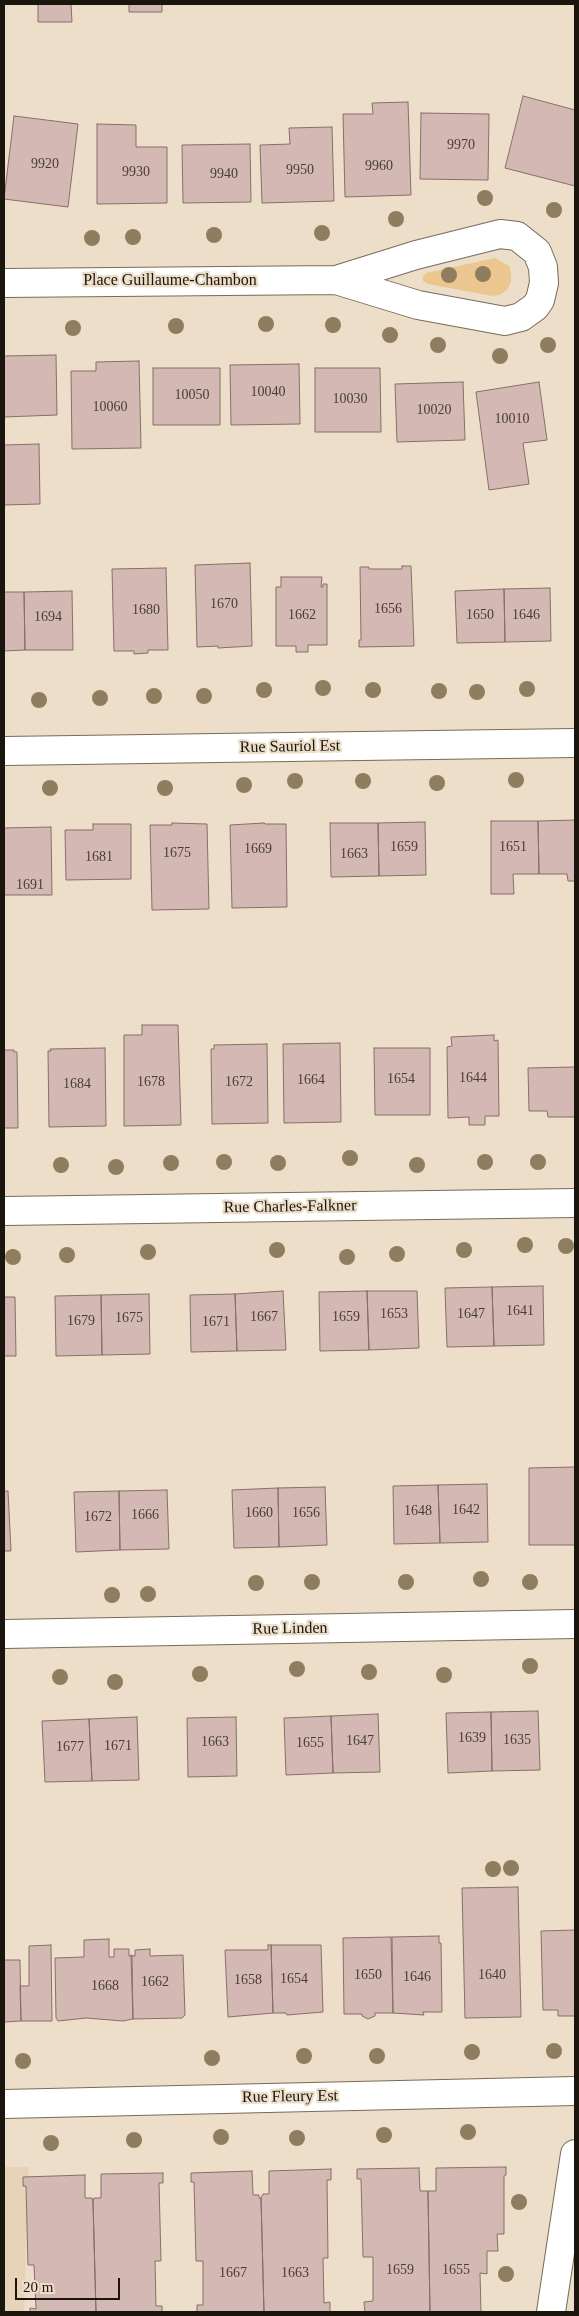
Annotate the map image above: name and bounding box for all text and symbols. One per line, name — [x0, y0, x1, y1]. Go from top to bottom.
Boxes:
house number: 9970 — [447, 137, 475, 153]
house number: 9920 — [31, 156, 59, 172]
house number: 9960 — [365, 158, 393, 174]
house number: 9950 — [286, 162, 314, 178]
house number: 9930 — [122, 164, 150, 180]
house number: 9940 — [210, 166, 238, 182]
street label: Place Guillaume-Chambon — [83, 271, 257, 291]
house number: 10040 — [250, 384, 286, 400]
house number: 10050 — [174, 387, 210, 403]
house number: 10030 — [332, 391, 368, 407]
house number: 10060 — [92, 399, 128, 415]
house number: 10020 — [416, 402, 452, 418]
house number: 10010 — [494, 411, 530, 427]
house number: 1670 — [210, 596, 238, 612]
house number: 1656 — [374, 601, 402, 617]
house number: 1680 — [132, 602, 160, 618]
house number: 1662 — [288, 607, 316, 623]
house number: 1650 — [466, 607, 494, 623]
house number: 1646 — [512, 607, 540, 623]
house number: 1694 — [34, 609, 62, 625]
street label: Rue Sauriol Est — [240, 737, 340, 757]
house number: 1659 — [390, 839, 418, 855]
house number: 1651 — [499, 839, 527, 855]
house number: 1669 — [244, 841, 272, 857]
house number: 1675 — [163, 845, 191, 861]
house number: 1663 — [340, 846, 368, 862]
house number: 1681 — [85, 849, 113, 865]
house number: 1691 — [16, 877, 44, 893]
house number: 1644 — [459, 1070, 487, 1086]
house number: 1654 — [387, 1071, 415, 1087]
house number: 1664 — [297, 1072, 325, 1088]
house number: 1678 — [137, 1074, 165, 1090]
house number: 1672 — [225, 1074, 253, 1090]
house number: 1684 — [63, 1076, 91, 1092]
street label: Rue Charles-Falkner — [223, 1196, 357, 1218]
house number: 1641 — [506, 1303, 534, 1319]
house number: 1653 — [380, 1306, 408, 1322]
house number: 1647 — [457, 1306, 485, 1322]
house number: 1667 — [250, 1309, 278, 1325]
house number: 1659 — [332, 1309, 360, 1325]
house number: 1675 — [115, 1310, 143, 1326]
house number: 1679 — [67, 1313, 95, 1329]
house number: 1671 — [202, 1314, 230, 1330]
house number: 1642 — [452, 1502, 480, 1518]
house number: 1648 — [404, 1503, 432, 1519]
house number: 1660 — [245, 1505, 273, 1521]
house number: 1656 — [292, 1505, 320, 1521]
house number: 1666 — [131, 1507, 159, 1523]
house number: 1672 — [84, 1509, 112, 1525]
street label: Rue Linden — [252, 1619, 328, 1639]
house number: 1639 — [458, 1730, 486, 1746]
house number: 1635 — [503, 1732, 531, 1748]
house number: 1647 — [346, 1733, 374, 1749]
house number: 1663 — [201, 1734, 229, 1750]
house number: 1655 — [296, 1735, 324, 1751]
house number: 1671 — [104, 1738, 132, 1754]
house number: 1677 — [56, 1739, 84, 1755]
house number: 1650 — [354, 1967, 382, 1983]
house number: 1640 — [478, 1967, 506, 1983]
house number: 1646 — [403, 1969, 431, 1985]
house number: 1654 — [280, 1971, 308, 1987]
house number: 1658 — [234, 1972, 262, 1988]
house number: 1662 — [141, 1974, 169, 1990]
house number: 1668 — [91, 1978, 119, 1994]
street label: Rue Fleury Est — [242, 2087, 338, 2107]
house number: 1659 — [386, 2262, 414, 2278]
house number: 1655 — [442, 2262, 470, 2278]
house number: 1667 — [219, 2265, 247, 2281]
house number: 1663 — [281, 2265, 309, 2281]
scale bar — [18, 2268, 122, 2300]
text: 20 m — [23, 2279, 53, 2295]

